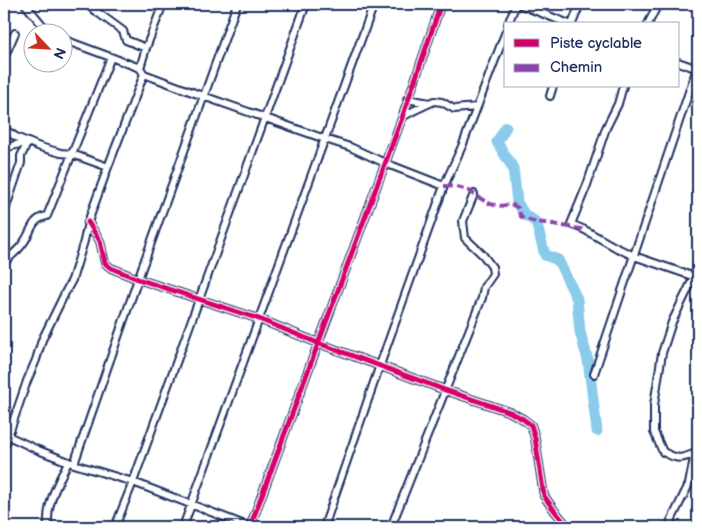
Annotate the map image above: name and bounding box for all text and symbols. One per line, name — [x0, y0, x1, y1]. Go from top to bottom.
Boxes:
north arrow — [22, 22, 72, 72]
legend — [504, 22, 680, 88]
text: Piste cyclable — [550, 34, 642, 53]
text: N — [49, 45, 69, 62]
text: Chemin — [550, 58, 602, 77]

